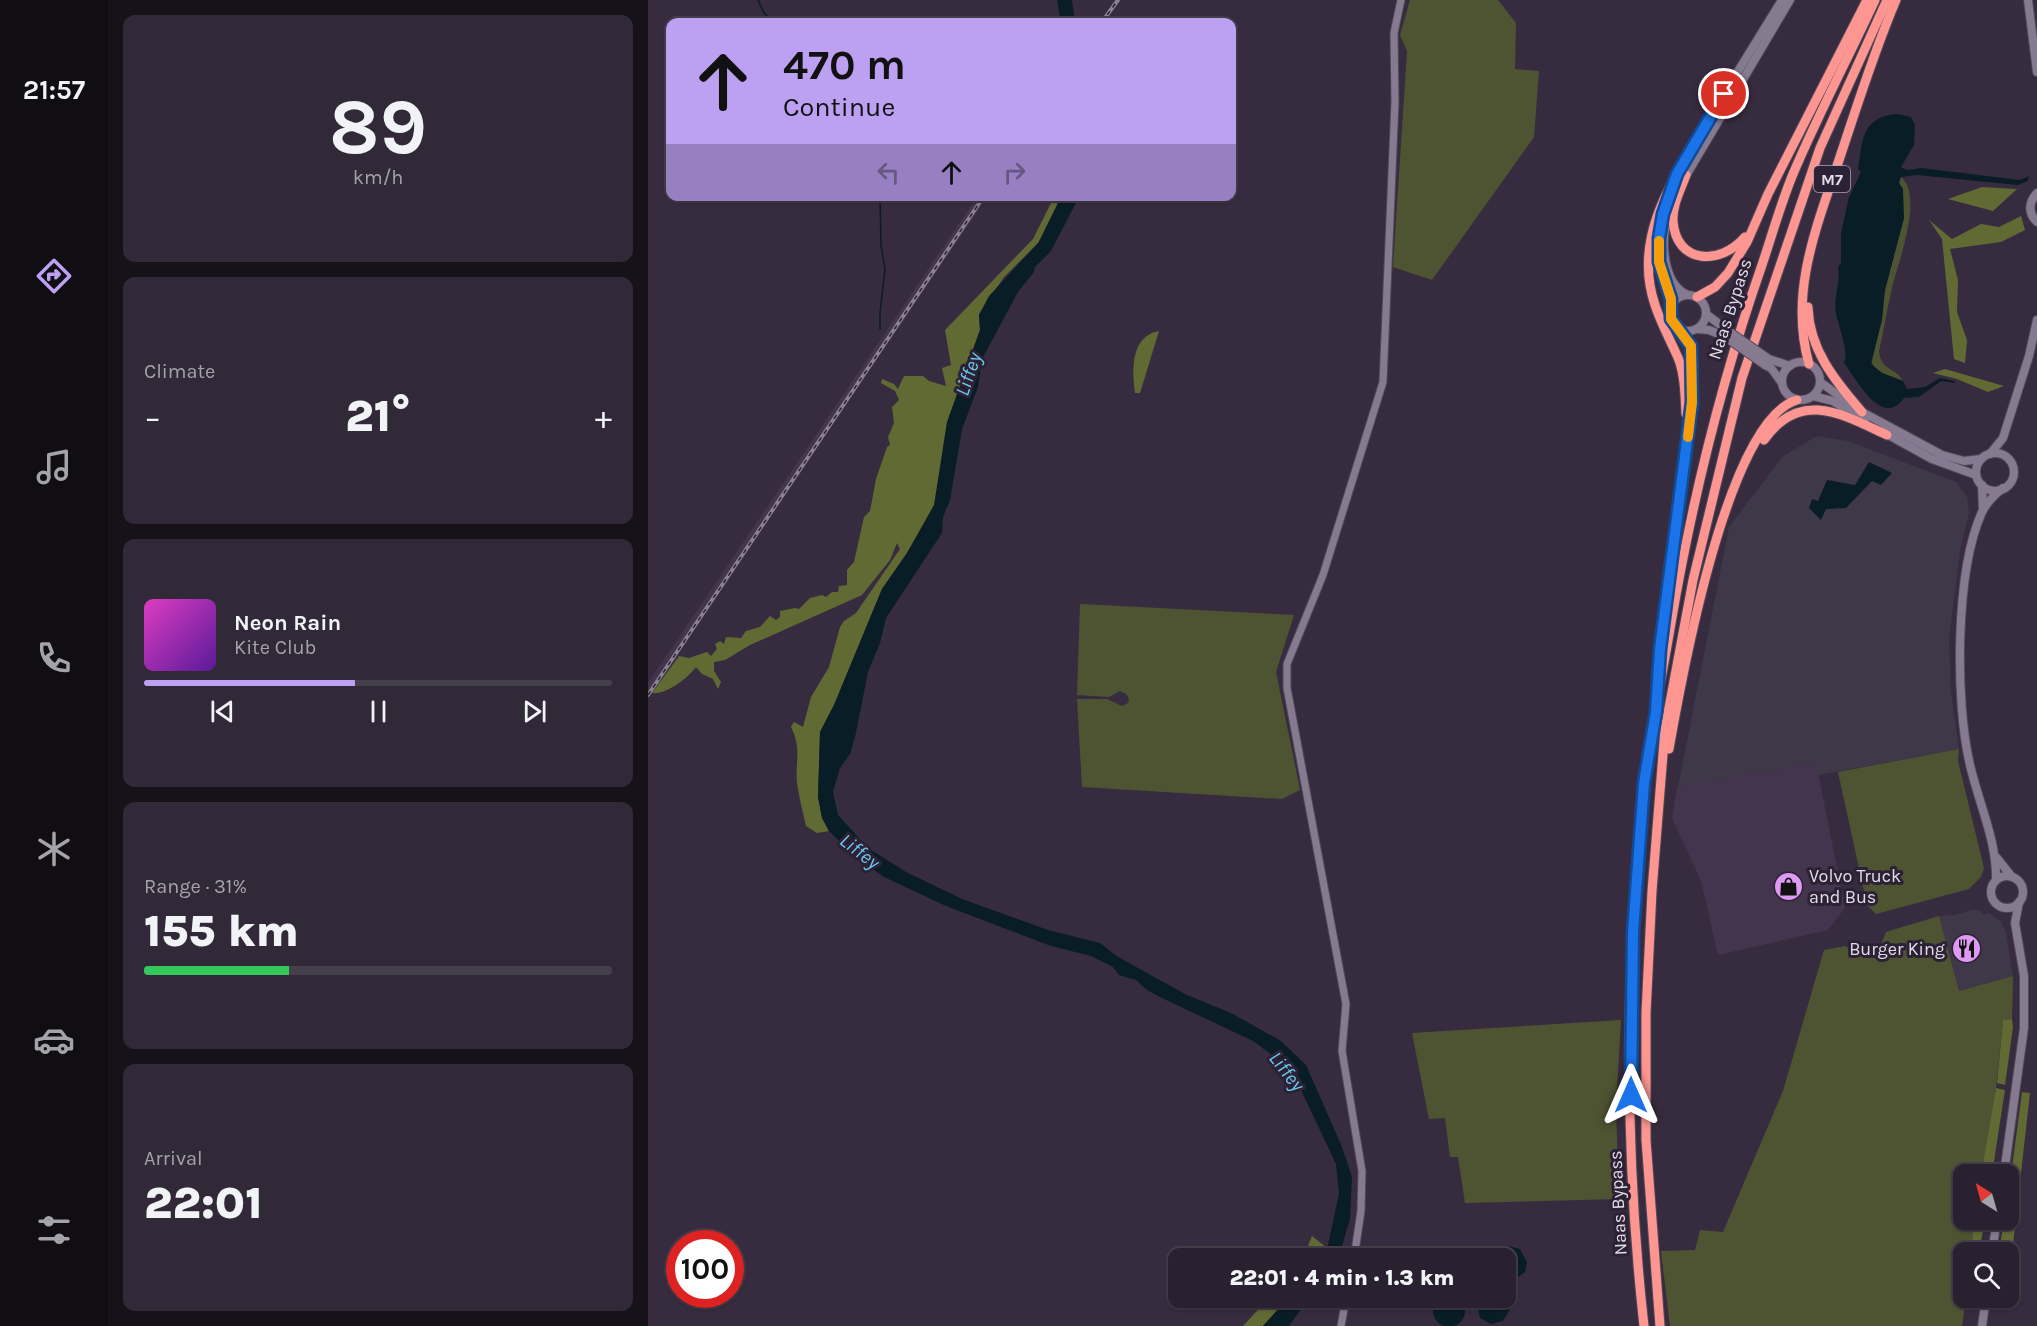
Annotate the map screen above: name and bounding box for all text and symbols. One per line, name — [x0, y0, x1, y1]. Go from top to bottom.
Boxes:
text: 470 m — [783, 40, 906, 90]
icon: ahead — [684, 42, 762, 120]
pin — [1698, 68, 1749, 119]
text: 21:57 — [23, 74, 85, 106]
icon: arrive — [1707, 77, 1740, 110]
text: 89 — [329, 81, 427, 173]
text: Continue — [783, 91, 895, 123]
icon: left — [872, 156, 905, 189]
icon: ahead — [935, 156, 968, 189]
icon: right — [998, 156, 1031, 189]
text: km/h — [353, 166, 403, 189]
road number: M7 — [1814, 166, 1850, 192]
icon: directions — [33, 255, 75, 297]
street label: Naas Bypass — [1703, 256, 1757, 362]
water label: Liffey — [950, 348, 987, 399]
text: Climate — [144, 360, 215, 383]
text: 21° — [345, 390, 411, 442]
text: − — [144, 398, 161, 436]
text: + — [595, 398, 612, 436]
icon: music — [33, 446, 75, 488]
text: Neon Rain — [234, 610, 341, 636]
text: Kite Club — [234, 636, 316, 659]
icon: phone — [33, 637, 75, 679]
icon: previous — [206, 695, 239, 728]
icon: pause — [362, 695, 395, 728]
icon: next — [518, 695, 551, 728]
icon: climate — [33, 828, 75, 870]
water label: Liffey — [835, 829, 885, 875]
place label: Volvo Truck and Bus — [1809, 865, 1901, 908]
shop icon: Volvo Truck and Bus — [1772, 870, 1804, 902]
text: Range · 31% — [144, 875, 247, 898]
text: 155 km — [144, 905, 299, 957]
restaurant icon: Burger King — [1950, 933, 1982, 965]
place label: Burger King — [1849, 938, 1945, 960]
icon: car — [33, 1019, 75, 1061]
water label: Liffey — [1264, 1047, 1310, 1097]
position arrow — [1599, 1063, 1663, 1127]
text: Arrival — [144, 1147, 203, 1170]
street label: Naas Bypass — [1604, 1150, 1632, 1256]
north arrow — [1953, 1164, 2019, 1230]
map controls — [1953, 1164, 2019, 1308]
text: 22:01 — [144, 1177, 262, 1229]
icon: filters — [33, 1209, 75, 1251]
speed limit sign: 100 — [666, 1230, 744, 1308]
button: search — [1953, 1242, 2019, 1308]
text: 22:01 · 4 min · 1.3 km — [1229, 1265, 1455, 1291]

